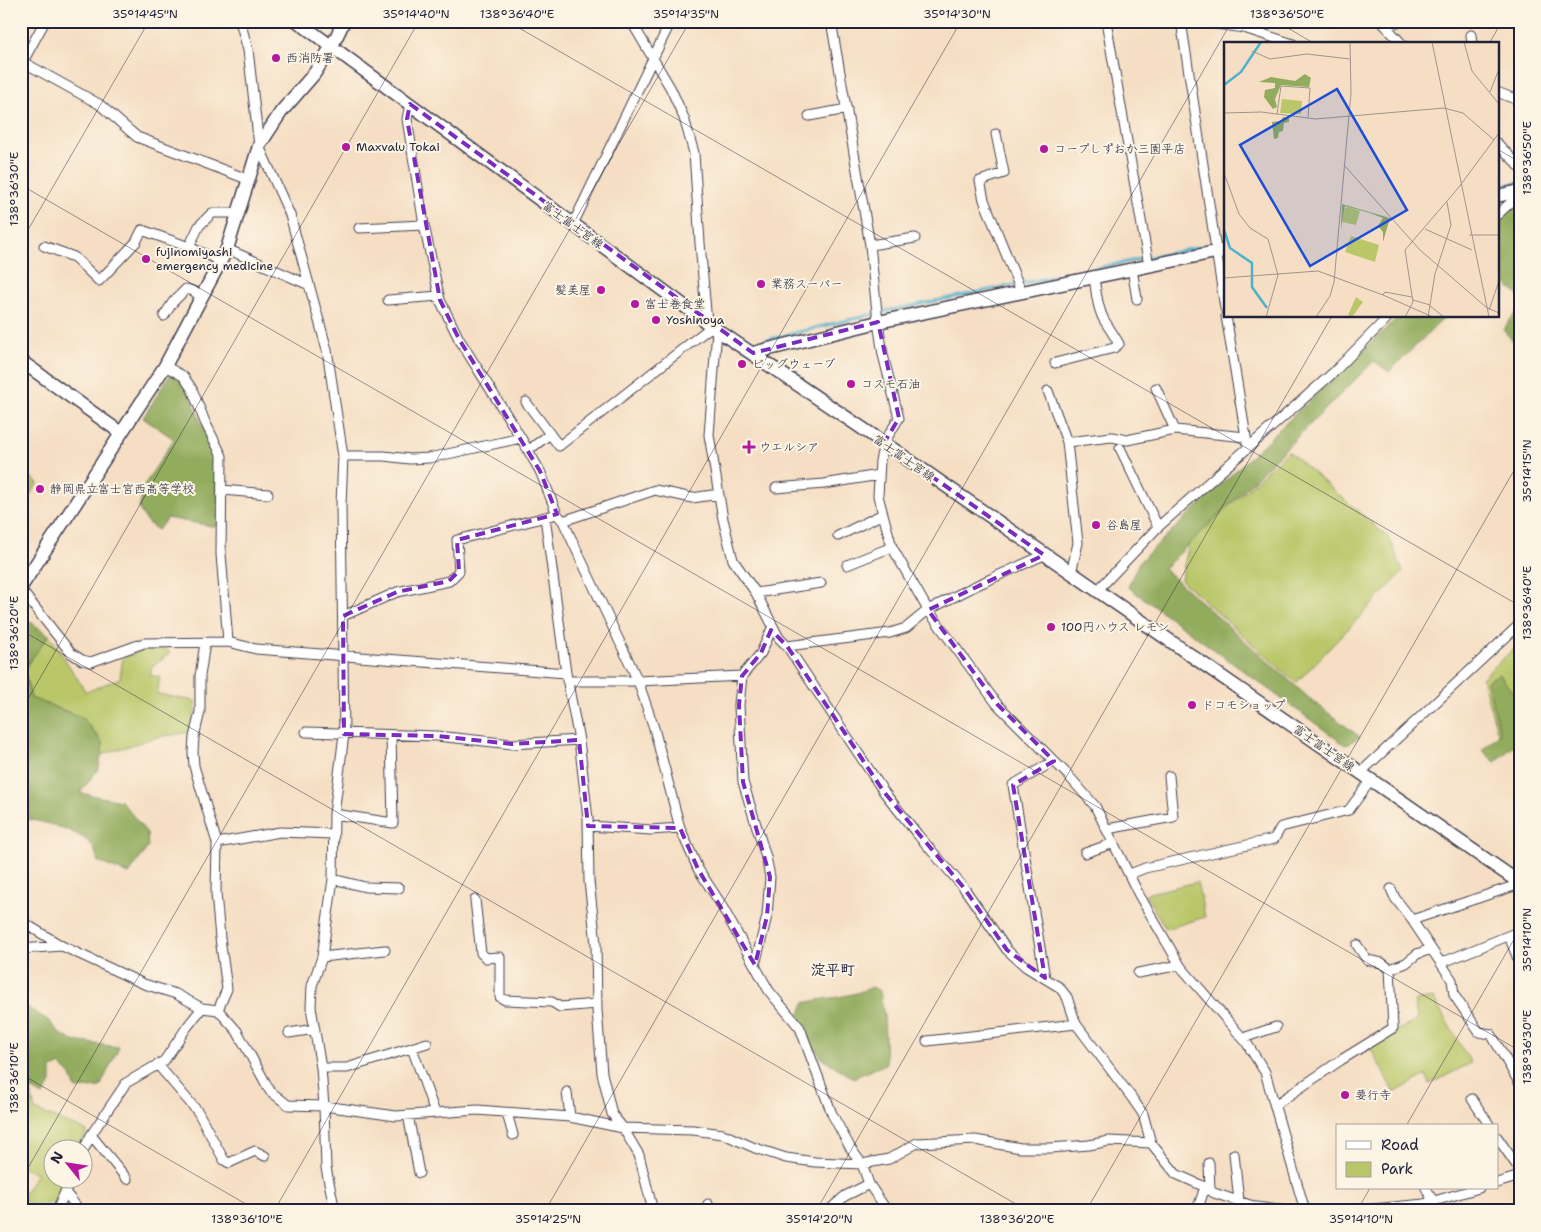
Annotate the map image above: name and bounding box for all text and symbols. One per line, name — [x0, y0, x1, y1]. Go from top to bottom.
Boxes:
text: 35°14'45"N — [112, 6, 178, 22]
text: 35°14'40"N — [382, 6, 450, 22]
text: 138°36'40"E — [480, 6, 554, 22]
text: 35°14'35"N — [653, 6, 719, 22]
text: 35°14'30"N — [923, 6, 991, 22]
text: 138°36'50"E — [1250, 6, 1324, 22]
inset map — [1224, 42, 1498, 318]
place label: 西消防署 — [286, 50, 334, 66]
marker: 西消防署 — [270, 52, 282, 64]
text: 138°36'50"E — [1519, 121, 1535, 195]
place label: Maxvalu Tokai — [356, 139, 440, 155]
marker: Maxvalu Tokai — [340, 141, 352, 153]
place label: コープしずおか三園平店 — [1054, 141, 1186, 157]
marker: コープしずおか三園平店 — [1038, 143, 1050, 155]
text: 138°36'30"E — [6, 152, 22, 226]
street label: 富士富士宮線 — [539, 197, 607, 253]
place label: fujinomiyashi emergency medicine — [156, 244, 274, 274]
marker: fujinomiyashi emergency medicine — [140, 253, 152, 265]
place label: 業務スーパー — [771, 276, 843, 292]
marker: 業務スーパー — [755, 278, 767, 290]
place label: 髪美屋 — [555, 282, 591, 298]
marker: 髪美屋 — [595, 284, 607, 296]
place label: 富士巻食堂 — [645, 296, 705, 312]
marker: 富士巻食堂 — [629, 298, 641, 310]
place label: Yoshinoya — [666, 312, 725, 328]
marker: Yoshinoya — [650, 314, 662, 326]
place label: ビッグウェーブ — [752, 356, 836, 372]
marker: ビッグウェーブ — [736, 358, 748, 370]
place label: コスモ石油 — [861, 376, 921, 392]
marker: コスモ石油 — [845, 378, 857, 390]
street label: 富士富士宮線 — [870, 431, 938, 485]
place label: ウエルシア — [759, 439, 819, 455]
text: 35°14'15"N — [1519, 439, 1535, 503]
marker: ウエルシア — [743, 441, 755, 453]
place label: 静岡県立富士宮西高等学校 — [50, 481, 194, 497]
marker: 静岡県立富士宮西高等学校 — [34, 483, 46, 495]
place label: 谷島屋 — [1106, 517, 1142, 533]
marker: 谷島屋 — [1090, 519, 1102, 531]
text: 138°36'40"E — [1519, 566, 1535, 640]
text: 138°36'20"E — [6, 596, 22, 670]
place label: 100円ハウス レモン — [1061, 619, 1170, 635]
marker: 100円ハウス レモン — [1045, 621, 1057, 633]
place label: ドコモショップ — [1202, 697, 1286, 713]
marker: ドコモショップ — [1186, 699, 1198, 711]
street label: 富士富士宮線 — [1290, 721, 1358, 775]
text: 35°14'10"N — [1519, 908, 1535, 972]
district label: 淀平町 — [810, 960, 856, 980]
text: 138°36'30"E — [1519, 1010, 1535, 1084]
text: 138°36'10"E — [6, 1042, 22, 1114]
place label: 要行寺 — [1355, 1087, 1391, 1103]
marker: 要行寺 — [1339, 1089, 1351, 1101]
legend — [1336, 1124, 1498, 1190]
text: Road — [1381, 1135, 1419, 1155]
north arrow — [42, 1140, 92, 1190]
text: N — [46, 1148, 67, 1167]
text: Park — [1381, 1159, 1413, 1179]
text: 138°36'10"E — [211, 1211, 283, 1227]
text: 35°14'25"N — [515, 1211, 581, 1227]
text: 35°14'20"N — [785, 1211, 853, 1227]
text: 138°36'20"E — [980, 1211, 1054, 1227]
text: 35°14'10"N — [1329, 1211, 1393, 1227]

